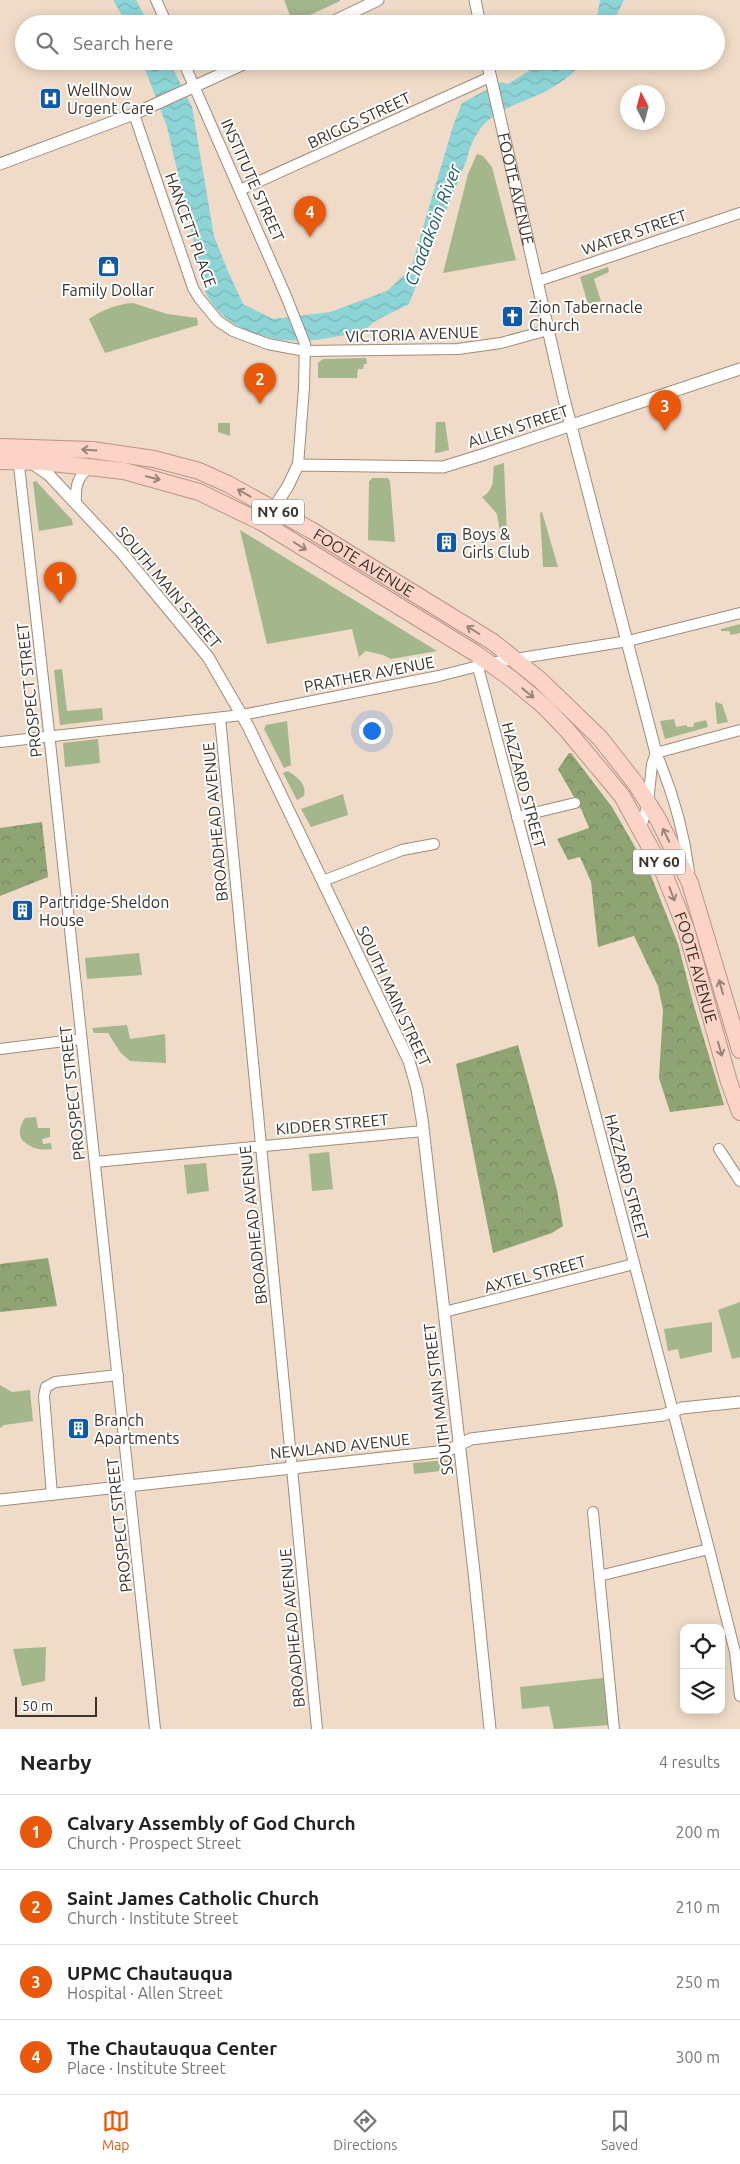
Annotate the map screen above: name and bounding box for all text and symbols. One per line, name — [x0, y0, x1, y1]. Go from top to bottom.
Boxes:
search box — [15, 15, 725, 70]
icon: search — [33, 29, 61, 57]
text: Search here — [73, 32, 173, 54]
place label: WellNow Urgent Care — [67, 81, 154, 117]
north arrow — [620, 85, 665, 130]
hospital icon: WellNow Urgent Care — [39, 87, 63, 111]
street label: BRIGGS STREET — [305, 88, 413, 152]
street label: INSTITUTE STREET — [218, 116, 288, 244]
street label: FOOTE AVENUE — [495, 131, 538, 247]
water label: Chadakoin River — [400, 160, 465, 288]
street label: HANCETT PLACE — [162, 170, 220, 290]
pin: 4 — [294, 196, 326, 237]
street label: WATER STREET — [579, 206, 689, 258]
shop icon: Family Dollar — [96, 254, 120, 278]
place label: Family Dollar — [62, 281, 154, 299]
place label: Zion Tabernacle Church — [529, 298, 643, 334]
church icon: Zion Tabernacle Church — [501, 304, 525, 328]
street label: VICTORIA AVENUE — [345, 323, 479, 345]
pin: 2 — [244, 363, 276, 404]
pin: 3 — [649, 390, 681, 431]
street label: ALLEN STREET — [465, 401, 571, 451]
one-way arrow — [81, 445, 97, 455]
one-way arrow — [144, 474, 160, 484]
one-way arrow — [237, 487, 252, 497]
road number: NY 60 — [252, 500, 304, 524]
street label: SOUTH MAIN STREET — [113, 523, 225, 651]
street label: FOOTE AVENUE — [310, 525, 417, 600]
place label: Boys & Girls Club — [462, 525, 530, 561]
building icon: Boys & Girls Club — [434, 531, 458, 555]
one-way arrow — [292, 541, 306, 551]
pin: 1 — [44, 562, 76, 603]
street label: PROSPECT STREET — [13, 622, 45, 758]
one-way arrow — [467, 625, 481, 635]
street label: PRATHER AVENUE — [302, 653, 436, 695]
one-way arrow — [522, 687, 535, 699]
your location — [359, 718, 385, 744]
street label: HAZZARD STREET — [499, 720, 549, 850]
street label: BROADHEAD AVENUE — [199, 742, 231, 902]
one-way arrow — [661, 827, 671, 842]
road number: NY 60 — [633, 850, 685, 874]
one-way arrow — [668, 886, 678, 901]
place label: Partridge-Sheldon House — [39, 893, 169, 929]
building icon: Partridge-Sheldon House — [11, 899, 35, 923]
street label: FOOTE AVENUE — [671, 909, 721, 1025]
street label: SOUTH MAIN STREET — [354, 923, 435, 1069]
one-way arrow — [716, 979, 726, 995]
street label: PROSPECT STREET — [56, 1025, 88, 1161]
one-way arrow — [716, 1041, 725, 1057]
street label: KIDDER STREET — [275, 1110, 389, 1138]
street label: HAZZARD STREET — [602, 1112, 652, 1242]
street label: BROADHEAD AVENUE — [236, 1145, 270, 1305]
street label: AXTEL STREET — [482, 1252, 588, 1296]
street label: SOUTH MAIN STREET — [420, 1322, 456, 1476]
place label: Branch Apartments — [94, 1411, 179, 1447]
building icon: Branch Apartments — [66, 1417, 90, 1441]
street label: NEWLAND AVENUE — [269, 1430, 411, 1462]
street label: PROSPECT STREET — [103, 1457, 135, 1593]
street label: BROADHEAD AVENUE — [276, 1548, 308, 1708]
map controls — [680, 1624, 725, 1714]
button: locate — [680, 1624, 725, 1669]
button: layers — [680, 1669, 725, 1714]
scale bar — [15, 1694, 98, 1717]
text: 50 m — [22, 1698, 53, 1714]
text: Nearby — [20, 1750, 91, 1774]
text: 4 results — [659, 1753, 720, 1771]
text: Calvary Assembly of God Church — [67, 1812, 356, 1834]
text: 1 — [31, 1823, 41, 1841]
text: 200 m — [675, 1823, 720, 1841]
text: Church · Prospect Street — [67, 1834, 241, 1852]
text: Saint James Catholic Church — [67, 1887, 319, 1909]
text: 2 — [31, 1898, 41, 1916]
text: 210 m — [675, 1898, 720, 1916]
text: Church · Institute Street — [67, 1909, 238, 1927]
text: UPMC Chautauqua — [67, 1962, 233, 1984]
text: 3 — [31, 1973, 41, 1991]
text: 250 m — [675, 1973, 720, 1991]
text: Hospital · Allen Street — [67, 1984, 223, 2002]
text: The Chautauqua Center — [67, 2037, 277, 2059]
text: 4 — [31, 2048, 41, 2066]
text: 300 m — [675, 2048, 720, 2066]
text: Place · Institute Street — [67, 2059, 226, 2077]
tab: Map — [102, 2107, 130, 2153]
tab: Directions — [333, 2107, 397, 2153]
tab: Saved — [601, 2107, 638, 2153]

